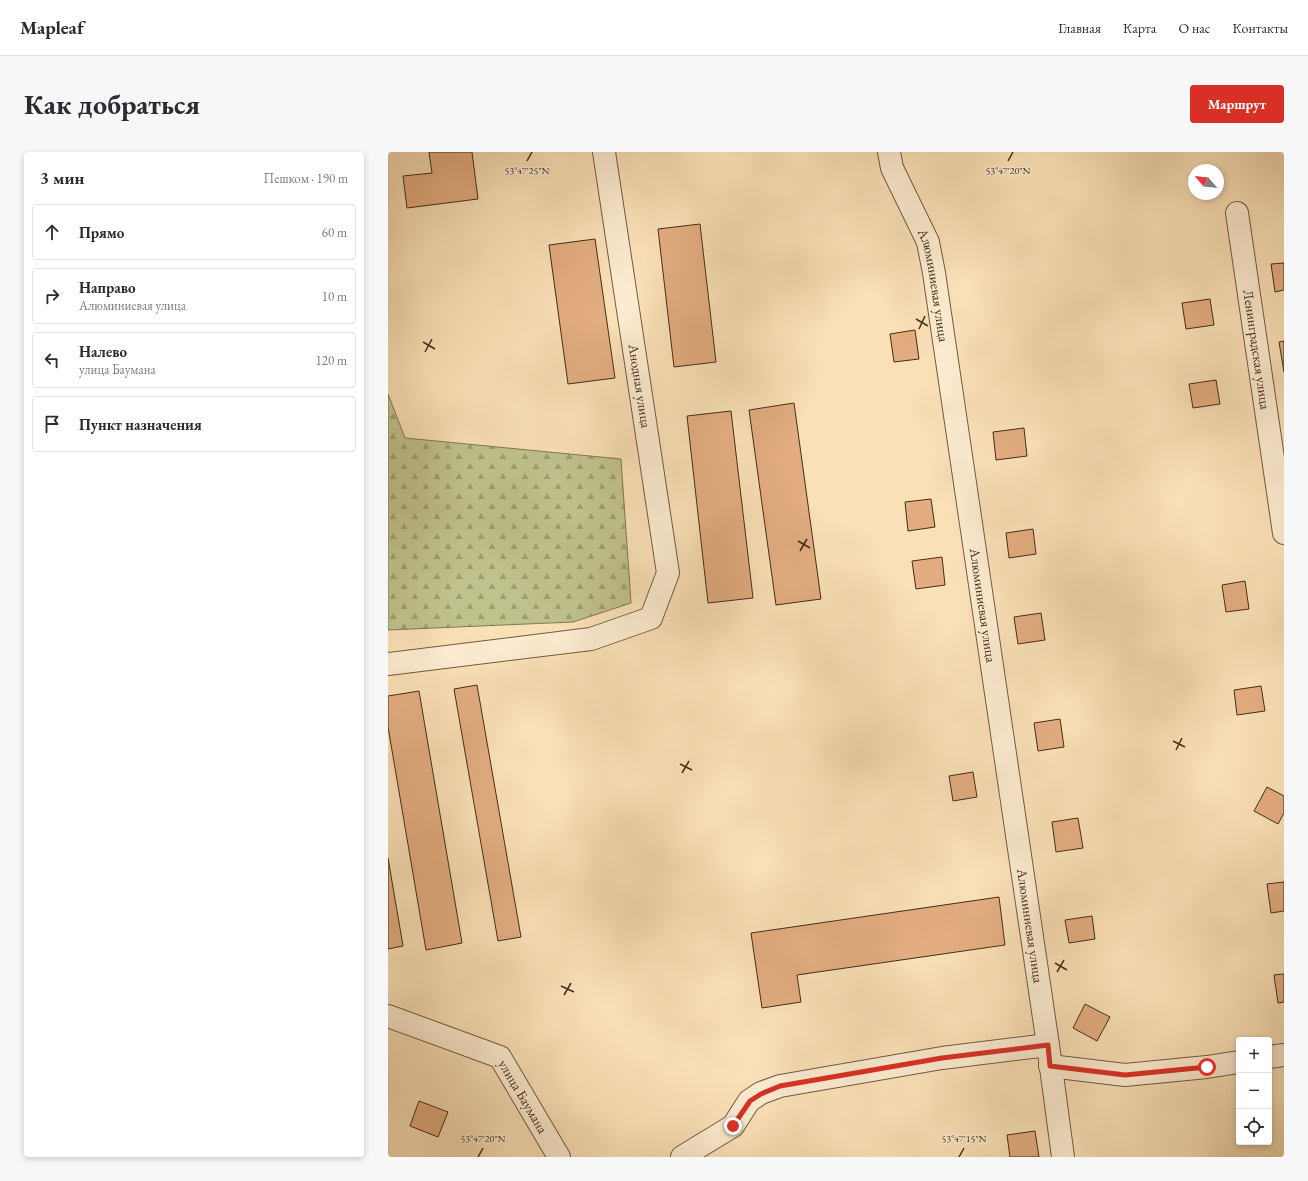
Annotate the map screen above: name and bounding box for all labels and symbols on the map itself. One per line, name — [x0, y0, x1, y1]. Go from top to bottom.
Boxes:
text: 53°47'25"N — [505, 164, 550, 177]
text: 53°47'20"N — [986, 164, 1031, 177]
north arrow — [1188, 164, 1224, 200]
street label: Алюминиевая улица — [913, 224, 953, 343]
street label: Ленинградская улица — [1239, 288, 1275, 411]
street label: Анодная улица — [624, 342, 656, 430]
street label: Алюминиевая улица — [966, 546, 1000, 664]
street label: Алюминиевая улица — [1013, 866, 1048, 984]
street label: улица Баумана — [495, 1056, 552, 1137]
route start — [1198, 1058, 1216, 1076]
route end — [724, 1117, 742, 1135]
text: 53°47'20"N — [461, 1132, 506, 1145]
text: 53°47'15"N — [942, 1132, 987, 1145]

